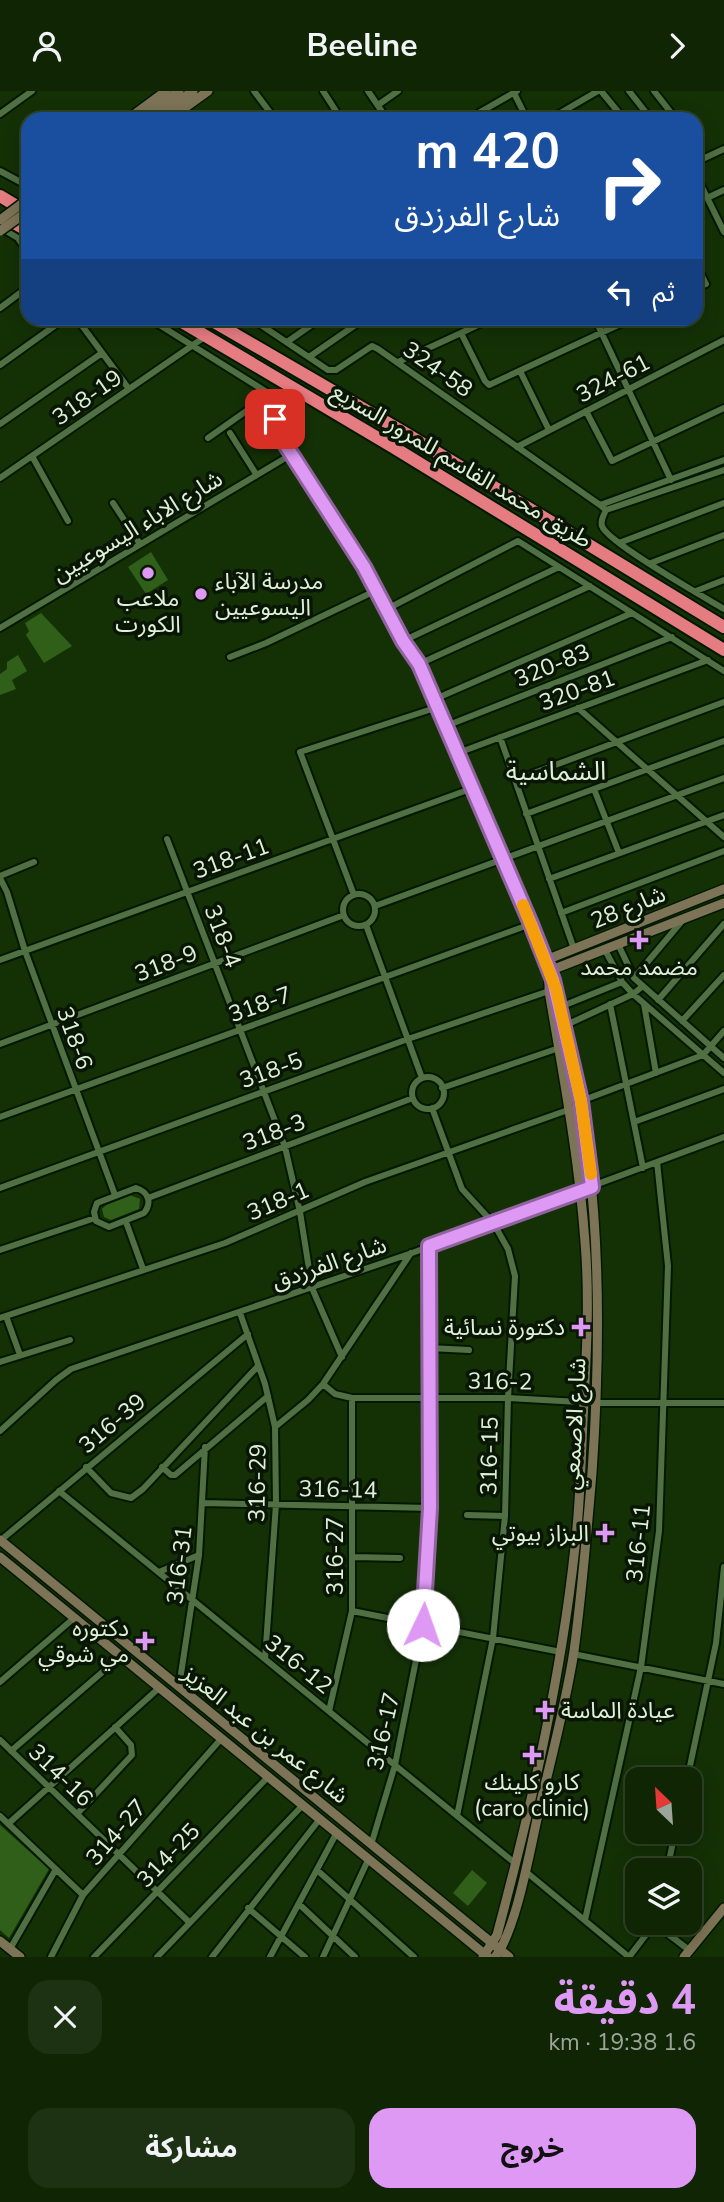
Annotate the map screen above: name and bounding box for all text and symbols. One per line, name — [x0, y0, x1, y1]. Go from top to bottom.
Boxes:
text: Beeline — [306, 24, 418, 67]
icon: person — [28, 27, 66, 65]
icon: forward — [658, 27, 696, 65]
text: 420 m — [416, 118, 560, 185]
icon: right — [584, 140, 675, 231]
text: شارع الفرزدق — [394, 194, 560, 237]
icon: left — [601, 273, 639, 311]
text: ثم — [653, 275, 675, 310]
street label: 324-58 — [397, 334, 479, 405]
street label: 324-61 — [571, 347, 655, 410]
street label: 318-19 — [46, 362, 128, 433]
street label: طريق محمد القاسم للمرور السريع — [325, 375, 598, 556]
pin — [245, 389, 305, 449]
icon: arrive — [256, 400, 294, 438]
street label: شارع الاباء اليسوعيين — [46, 463, 229, 590]
marker: ملاعب الكورت — [140, 565, 156, 581]
place label: مدرسة الآباء اليسوعيين — [215, 566, 323, 623]
place label: ملاعب الكورت — [115, 583, 181, 640]
marker: مدرسة الآباء اليسوعيين — [193, 586, 209, 602]
street label: 320-83 — [510, 636, 595, 695]
street label: 320-81 — [535, 662, 619, 719]
district label: الشماسية — [506, 754, 606, 789]
street label: 318-11 — [189, 830, 273, 887]
street label: شارع 28 — [586, 878, 671, 937]
street label: 318-4 — [196, 900, 249, 972]
marker: مضمد محمد — [629, 930, 649, 950]
street label: 318-9 — [130, 937, 202, 990]
place label: مضمد محمد — [580, 952, 698, 983]
street label: 318-7 — [224, 979, 296, 1030]
street label: 318-6 — [49, 1002, 100, 1074]
street label: 318-5 — [235, 1045, 307, 1096]
street label: 318-3 — [238, 1106, 310, 1159]
street label: 318-1 — [242, 1175, 314, 1228]
street label: شارع الفرزدق — [268, 1229, 391, 1298]
place label: دكتورة نسائية — [444, 1312, 565, 1343]
marker: دكتورة نسائية — [571, 1317, 591, 1337]
street label: شارع الاصمعي — [556, 1357, 595, 1491]
street label: 316-2 — [467, 1365, 533, 1398]
street label: 316-39 — [72, 1386, 152, 1461]
street label: 316-15 — [473, 1416, 506, 1496]
street label: 316-29 — [241, 1443, 274, 1523]
street label: 316-14 — [298, 1473, 378, 1506]
street label: 316-11 — [619, 1502, 658, 1584]
street label: 316-27 — [320, 1517, 351, 1595]
place label: البزاز بيوتي — [492, 1518, 589, 1550]
marker: البزاز بيوتي — [595, 1523, 615, 1543]
street label: 316-31 — [159, 1524, 200, 1606]
position arrow — [386, 1588, 460, 1662]
place label: دكتوره مي شوقي — [38, 1613, 129, 1671]
street label: 316-12 — [258, 1628, 339, 1701]
marker: دكتوره مي شوقي — [135, 1631, 155, 1651]
street label: شارع عمر بن عبد العزيز — [175, 1657, 355, 1812]
street label: 316-17 — [360, 1689, 407, 1773]
place label: عيادة الماسة — [561, 1695, 675, 1726]
marker: عيادة الماسة — [535, 1700, 555, 1720]
street label: 314-16 — [22, 1737, 100, 1814]
marker: كارو كلينك (caro clinic) — [522, 1745, 542, 1765]
place label: كارو كلينك (caro clinic) — [474, 1767, 590, 1824]
north arrow — [625, 1767, 702, 1845]
map controls — [625, 1767, 702, 1935]
street label: 314-27 — [79, 1792, 154, 1872]
street label: 314-25 — [130, 1816, 207, 1894]
button: layers — [625, 1858, 702, 1935]
text: 4 دقيقة — [554, 1972, 696, 2029]
button: close — [28, 1980, 102, 2054]
text: 1.6 km · 19:38 — [549, 2027, 696, 2058]
button: مشاركة — [28, 2108, 355, 2188]
button: خروج — [369, 2108, 696, 2188]

